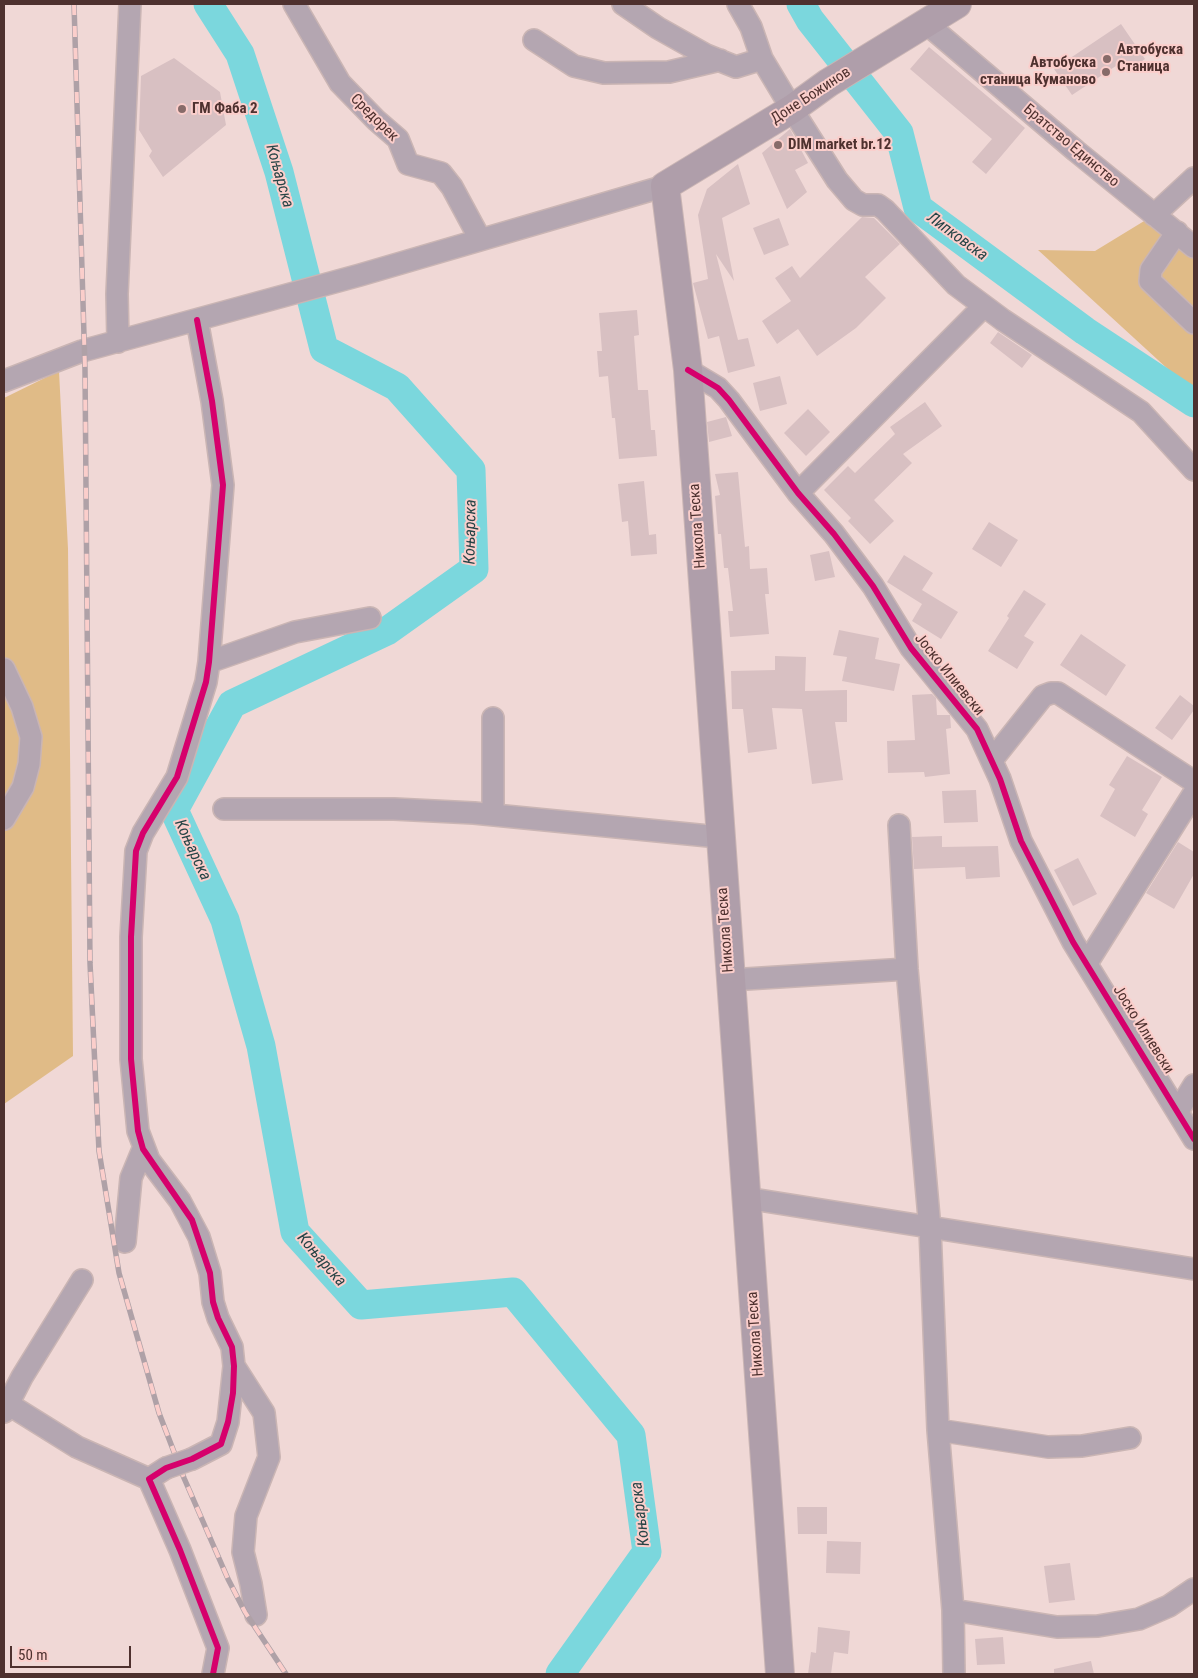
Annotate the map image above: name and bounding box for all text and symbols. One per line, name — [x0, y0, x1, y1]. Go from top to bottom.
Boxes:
place label: Автобуска Станица — [1117, 41, 1183, 76]
marker: Автобуска Станица — [1101, 53, 1113, 65]
place label: Автобуска станица Куманово — [980, 54, 1096, 89]
street label: Доне Божинов — [768, 64, 854, 128]
marker: Автобуска станица Куманово — [1100, 66, 1112, 78]
street label: Средорек — [346, 90, 402, 146]
place label: ГМ Фаба 2 — [192, 100, 258, 118]
street label: Братство Единство — [1019, 101, 1123, 191]
marker: ГМ Фаба 2 — [176, 103, 188, 115]
place label: DIM market br.12 — [788, 136, 891, 154]
marker: DIM market br.12 — [772, 139, 784, 151]
water label: Коњарска — [261, 142, 297, 210]
water label: Липковска — [923, 209, 991, 265]
street label: Никола Теска — [686, 483, 710, 569]
water label: Коњарска — [461, 499, 481, 565]
street label: Јоско Илиевски — [910, 630, 988, 720]
water label: Коњарска — [170, 817, 214, 883]
street label: Никола Теска — [714, 887, 738, 973]
street label: Јоско Илиевски — [1109, 982, 1177, 1078]
water label: Коњарска — [292, 1229, 350, 1291]
street label: Никола Теска — [744, 1291, 768, 1377]
water label: Коњарска — [628, 1481, 654, 1547]
scale bar — [12, 1636, 134, 1668]
text: 50 m — [18, 1646, 48, 1664]

